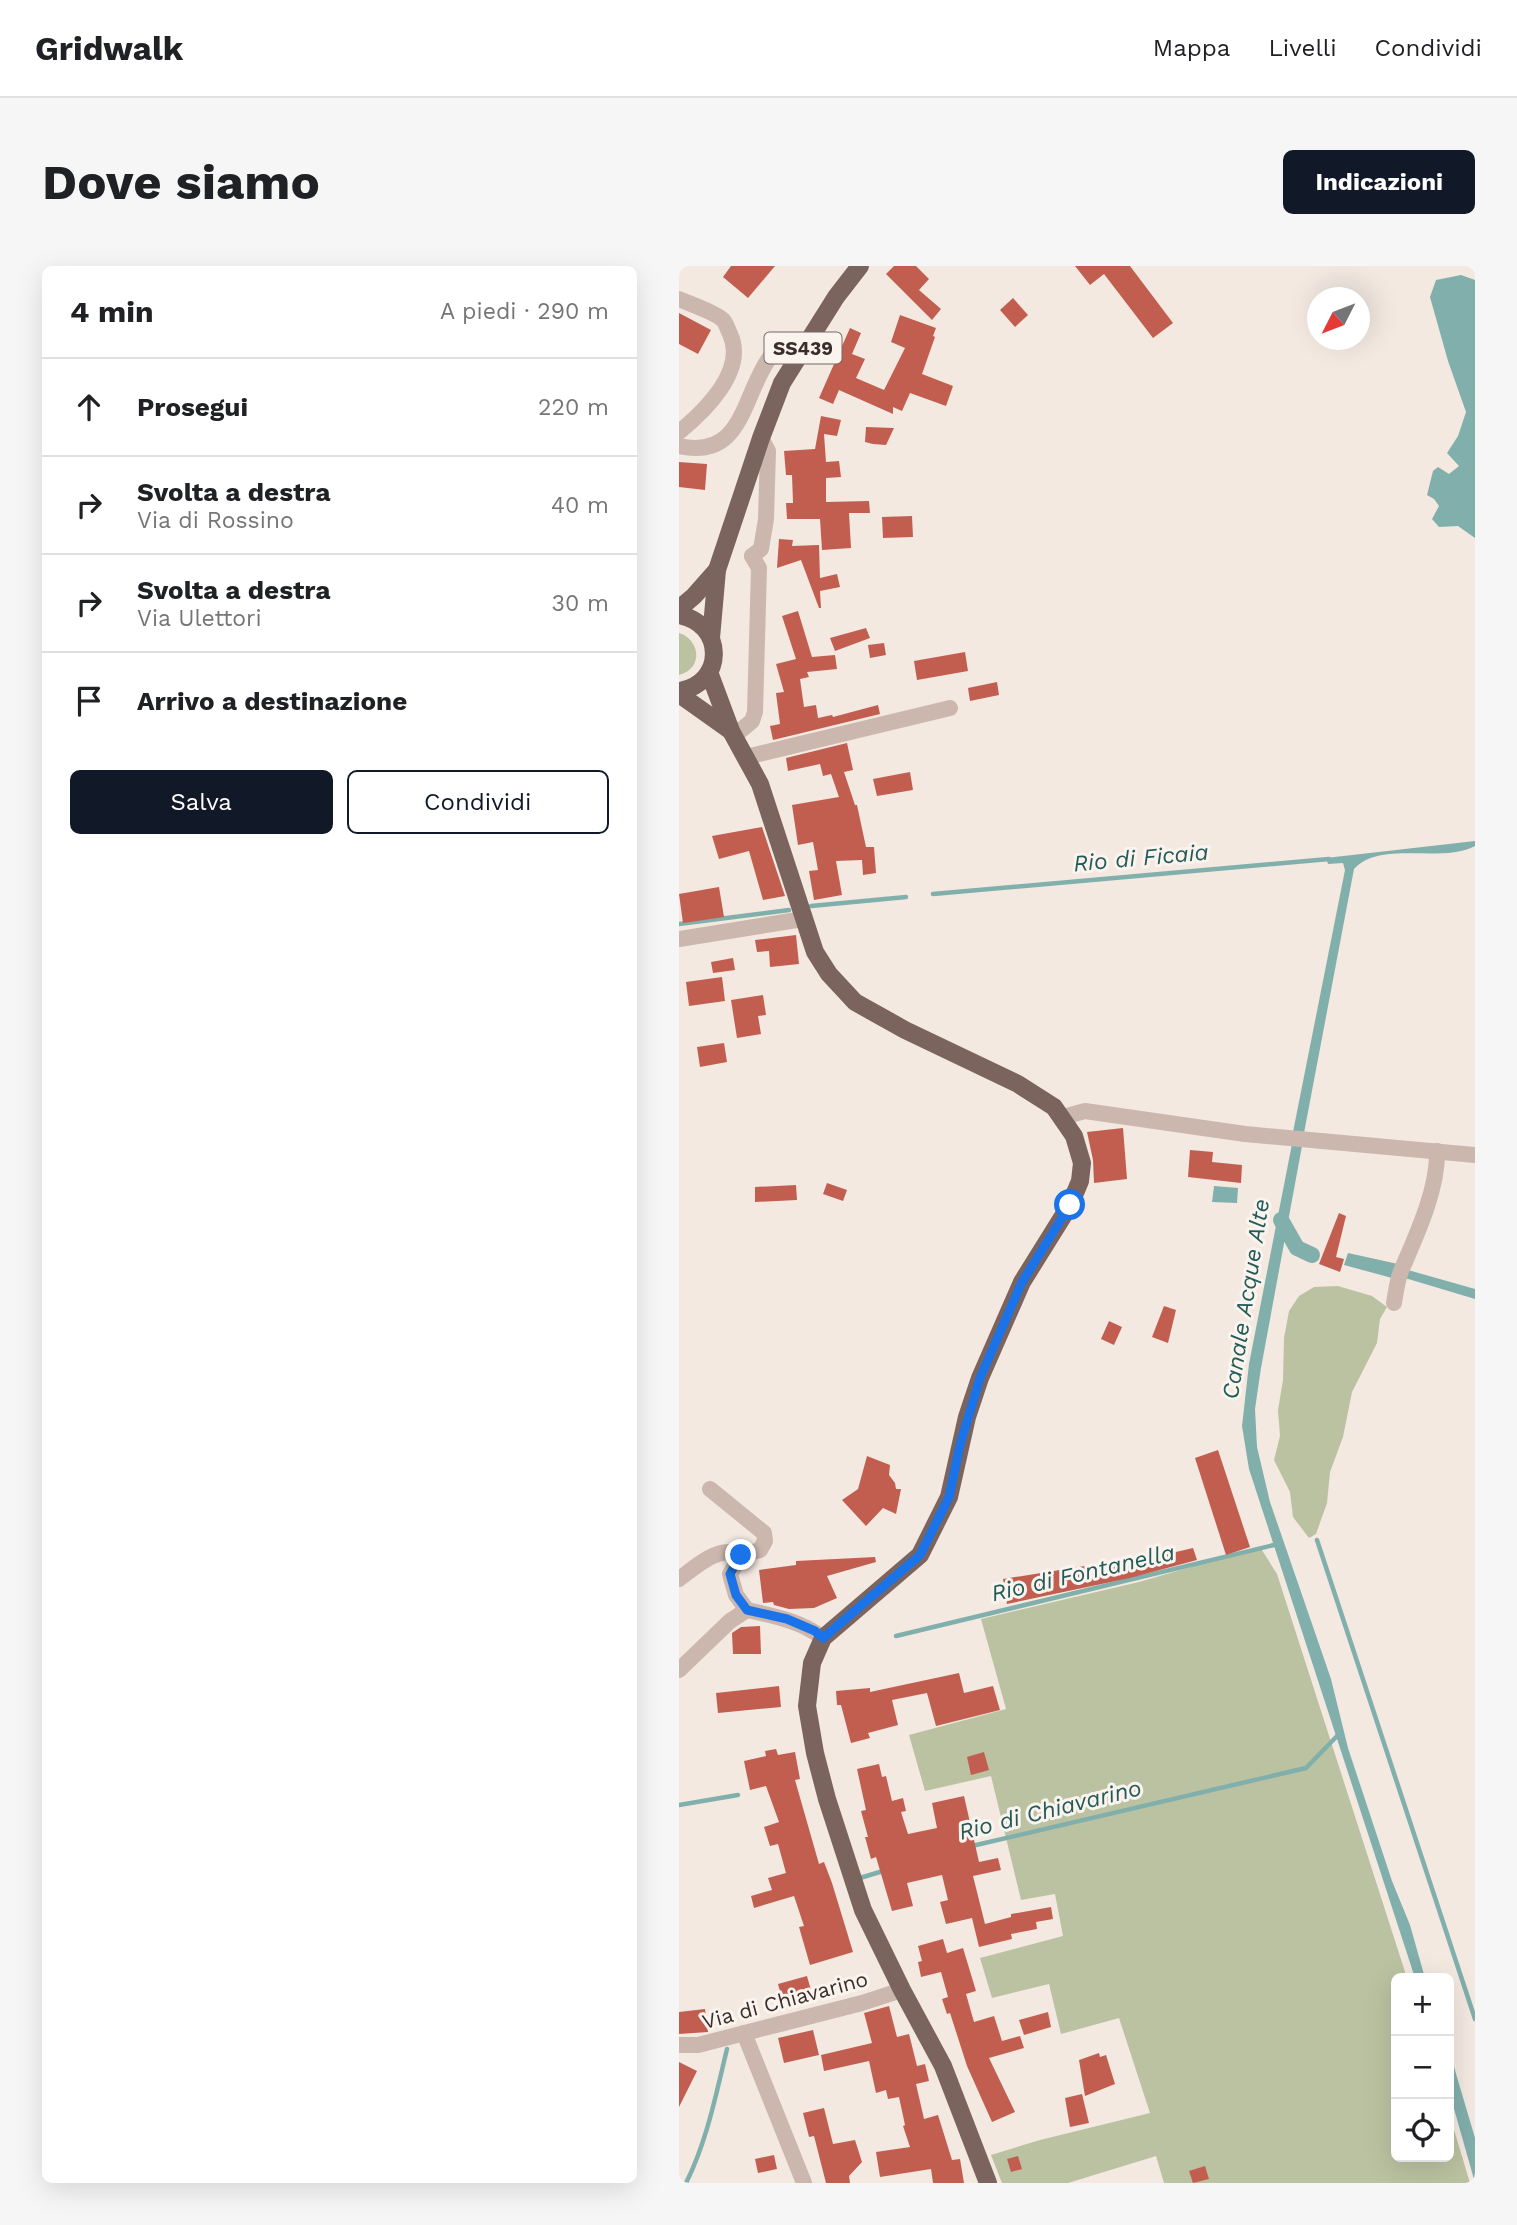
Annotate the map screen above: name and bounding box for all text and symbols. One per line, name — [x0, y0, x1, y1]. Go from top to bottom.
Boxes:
text: Gridwalk — [35, 29, 183, 68]
text: Mappa — [1153, 34, 1230, 62]
text: Livelli — [1268, 34, 1337, 62]
text: Condividi — [1375, 34, 1482, 62]
button: Indicazioni — [1283, 150, 1475, 214]
text: Dove siamo — [42, 153, 320, 211]
north arrow — [1307, 287, 1370, 350]
text: 4 min — [70, 294, 154, 329]
text: A piedi · 290 m — [440, 298, 609, 325]
road number: SS439 — [765, 332, 841, 363]
icon: ahead — [70, 388, 108, 426]
text: Prosegui — [137, 392, 248, 422]
text: 220 m — [538, 394, 609, 421]
text: Svolta a destra — [137, 477, 330, 507]
icon: right — [70, 486, 108, 524]
text: 40 m — [551, 492, 609, 519]
text: Via di Rossino — [137, 507, 294, 534]
text: Svolta a destra — [137, 575, 330, 605]
icon: right — [70, 584, 108, 622]
text: 30 m — [552, 590, 609, 617]
text: Via Ulettori — [137, 605, 262, 632]
icon: arrive — [70, 682, 108, 720]
text: Arrivo a destinazione — [137, 686, 407, 716]
button: Salva — [70, 770, 333, 834]
button: Condividi — [347, 770, 609, 834]
water label: Rio di Ficaia — [1072, 839, 1210, 877]
route start — [1054, 1189, 1085, 1220]
water label: Canale Acque Alte — [1217, 1197, 1275, 1401]
route end — [725, 1539, 756, 1570]
water label: Rio di Fontanella — [989, 1539, 1177, 1607]
water label: Rio di Chiavarino — [956, 1774, 1144, 1846]
street label: Via di Chiavarino — [699, 1966, 871, 2034]
map controls — [1391, 1973, 1454, 2162]
button: + — [1391, 1973, 1454, 2036]
button: − — [1391, 2036, 1454, 2099]
button: locate — [1391, 2099, 1454, 2162]

